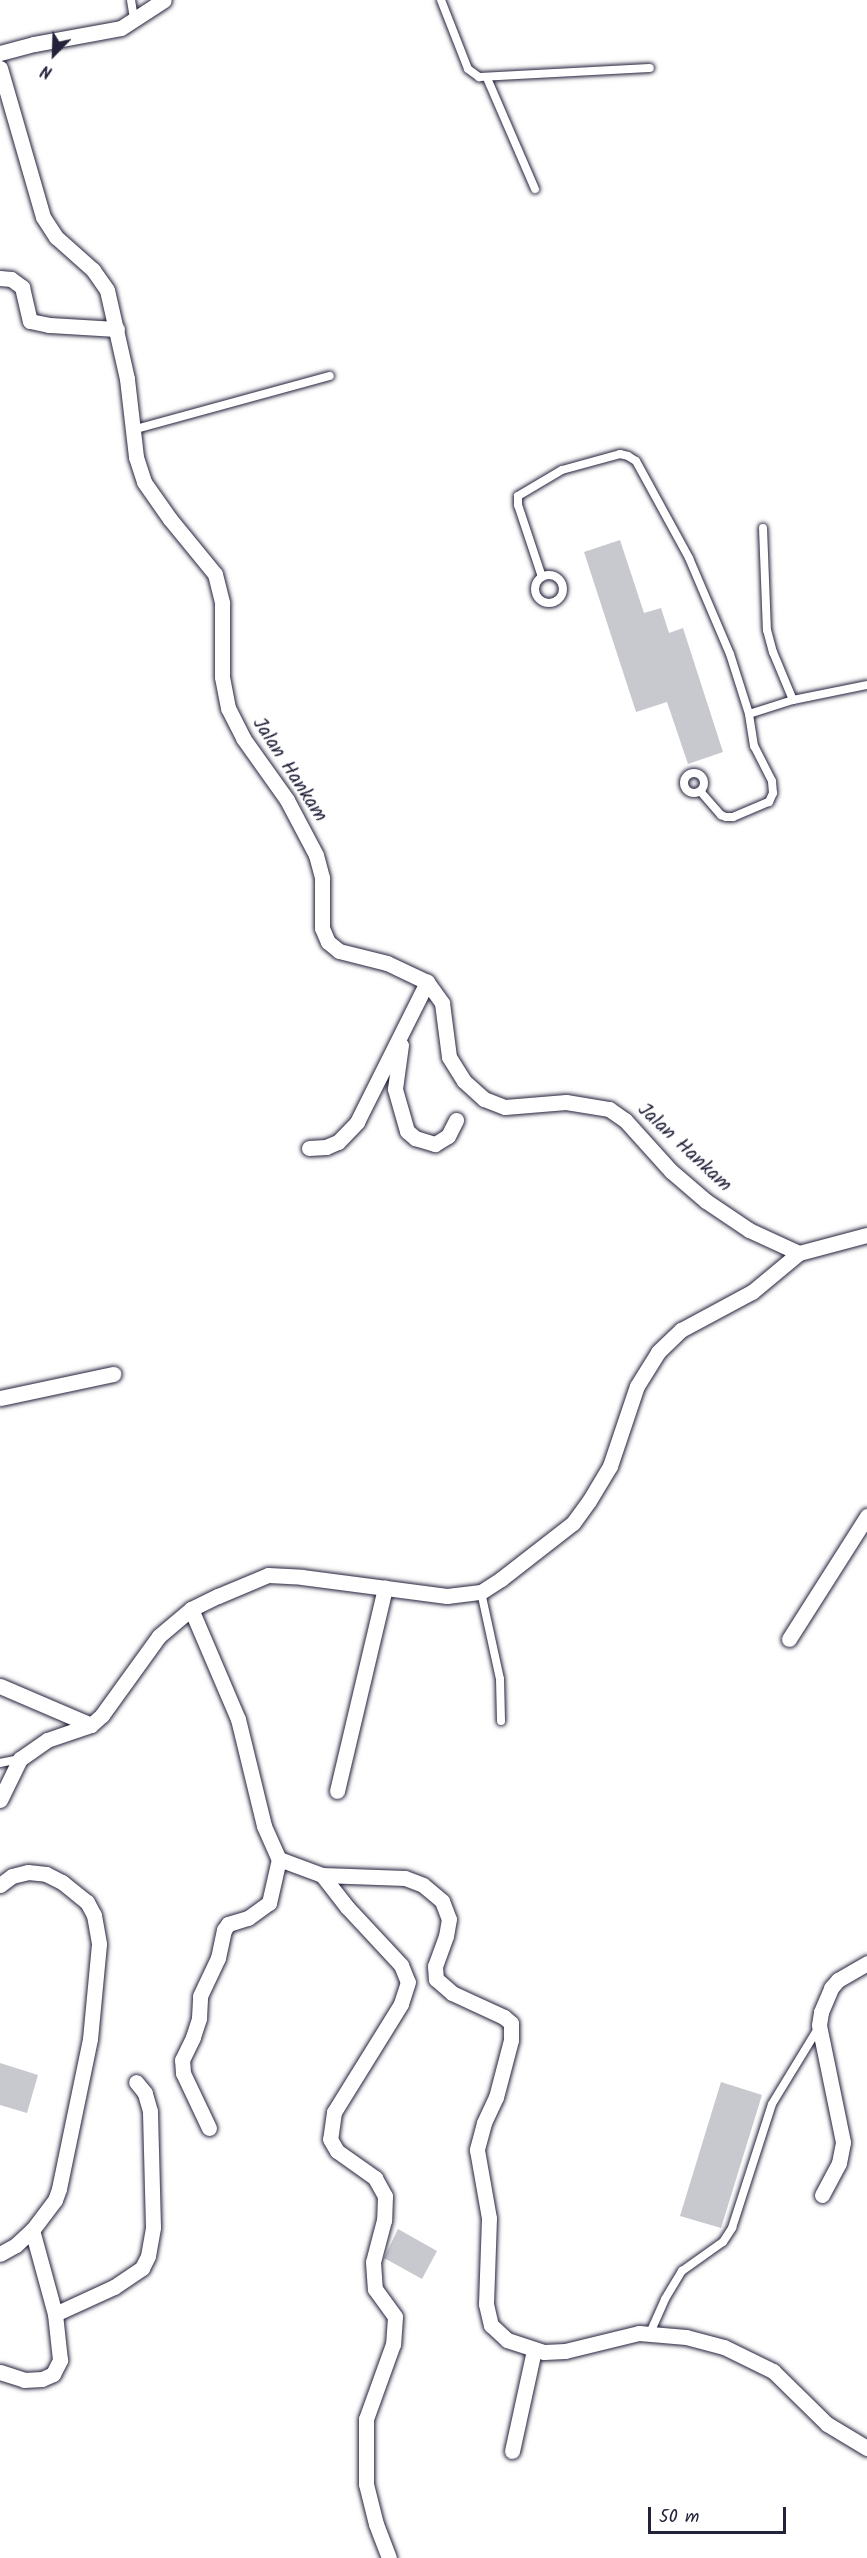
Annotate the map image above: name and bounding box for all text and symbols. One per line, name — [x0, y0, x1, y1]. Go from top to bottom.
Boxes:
north arrow — [24, 24, 84, 84]
text: N — [37, 58, 56, 85]
street label: Jalan Hankam — [246, 713, 332, 827]
street label: Jalan Hankam — [632, 1098, 736, 1198]
scale bar — [651, 2495, 789, 2533]
text: 50 m — [659, 2503, 699, 2532]

